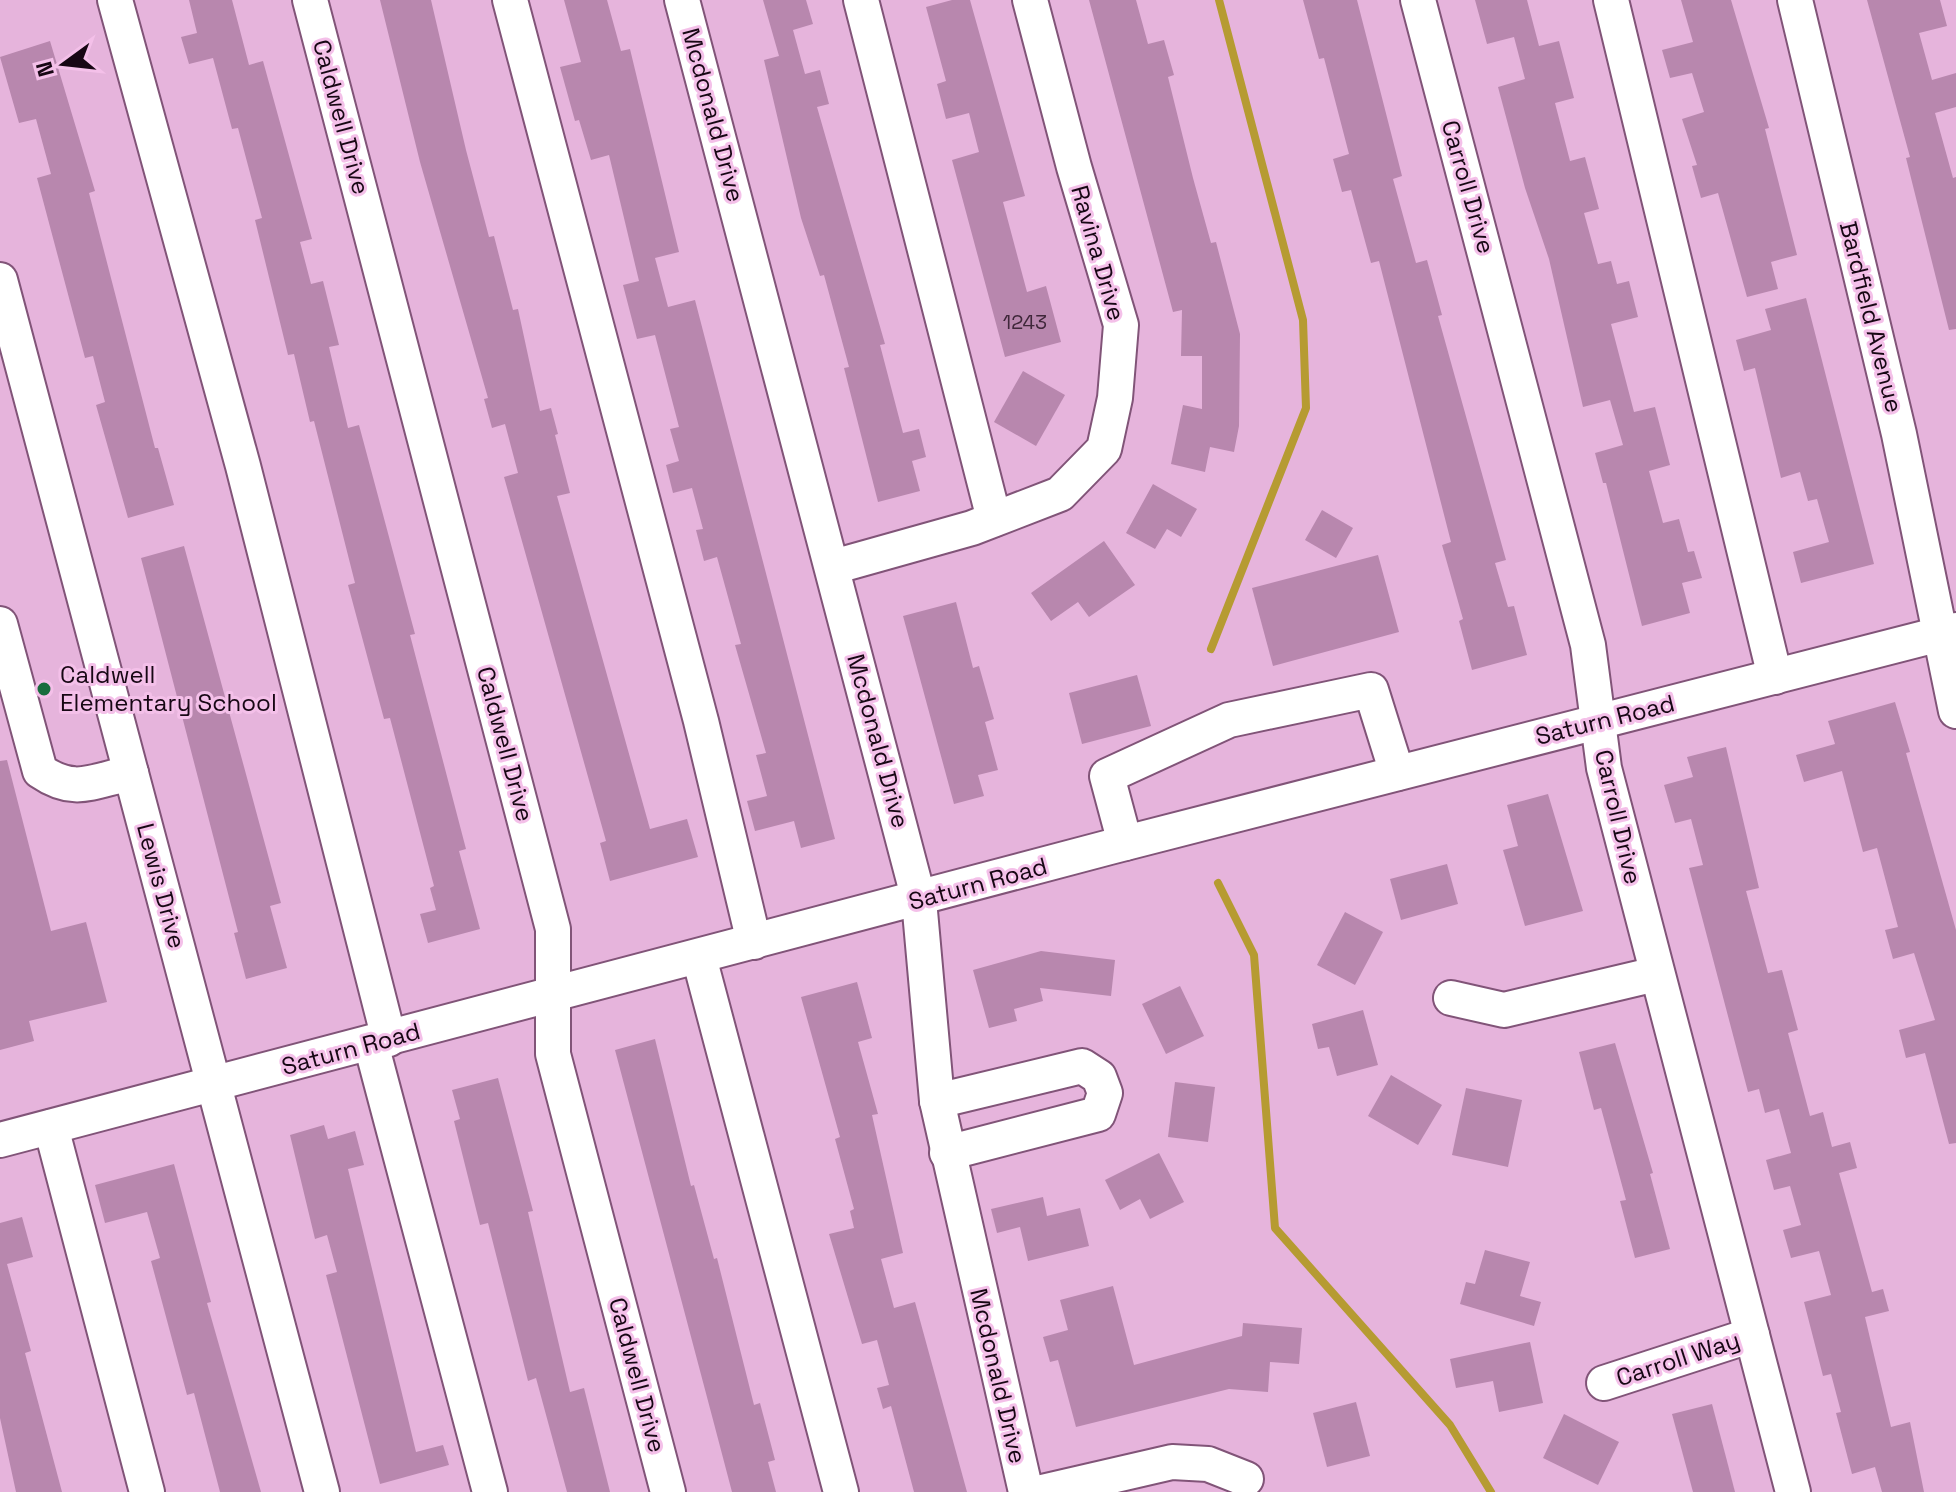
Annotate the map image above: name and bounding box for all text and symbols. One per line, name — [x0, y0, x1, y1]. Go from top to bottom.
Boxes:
north arrow — [24, 24, 104, 104]
street label: Mcdonald Drive — [675, 24, 752, 205]
street label: Caldwell Drive — [306, 36, 377, 198]
text: N — [29, 58, 60, 80]
street label: Carroll Drive — [1435, 117, 1502, 257]
street label: Ravina Drive — [1064, 182, 1133, 324]
street label: Bardfield Avenue — [1833, 218, 1910, 416]
house number: 1243 — [1003, 309, 1047, 335]
street label: Mcdonald Drive — [840, 650, 917, 831]
place label: Caldwell Elementary School — [60, 659, 277, 718]
street label: Caldwell Drive — [470, 663, 541, 825]
marker: Caldwell Elementary School — [35, 680, 53, 698]
street label: Saturn Road — [1532, 687, 1678, 752]
street label: Carroll Drive — [1588, 747, 1649, 887]
street label: Lewis Drive — [130, 820, 193, 952]
street label: Saturn Road — [905, 850, 1051, 917]
street label: Saturn Road — [278, 1015, 424, 1082]
street label: Mcdonald Drive — [963, 1285, 1034, 1467]
street label: Caldwell Drive — [602, 1294, 673, 1456]
street label: Carroll Way — [1612, 1324, 1744, 1393]

